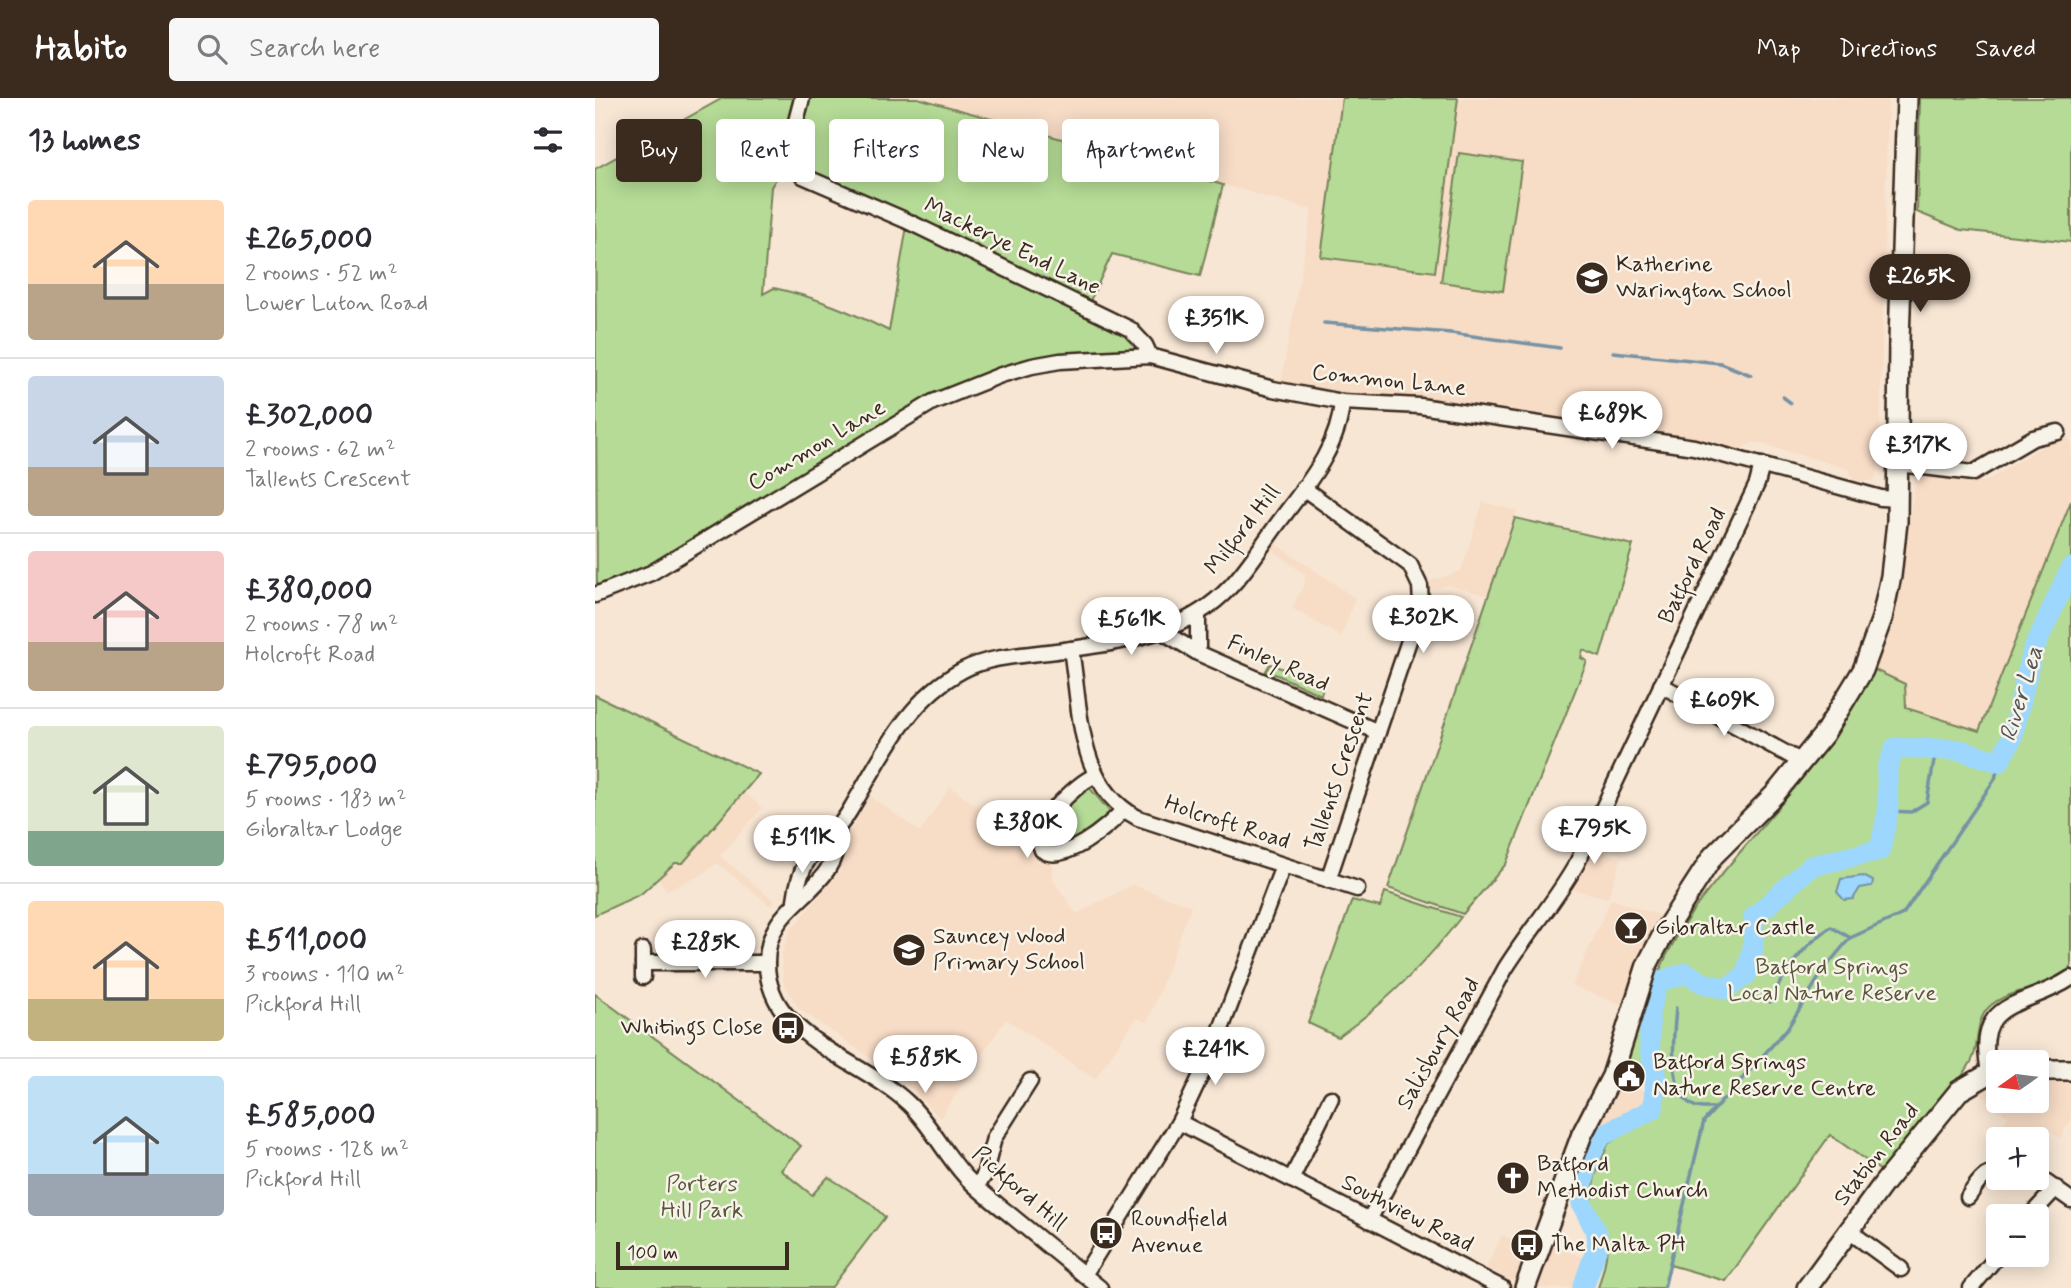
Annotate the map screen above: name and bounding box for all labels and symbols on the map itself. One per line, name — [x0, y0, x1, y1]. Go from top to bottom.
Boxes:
street label: Mackerye End Lane — [919, 191, 1105, 303]
place label: Katherine Warington School — [1616, 250, 1792, 306]
pin: £265K — [1871, 254, 1969, 314]
school or university icon: Katherine Warington School — [1573, 259, 1611, 297]
pin: £351K — [1167, 296, 1265, 356]
street label: Common Lane — [1310, 358, 1468, 404]
pin: £689K — [1563, 392, 1661, 451]
street label: Common Lane — [743, 393, 891, 499]
pin: £317K — [1869, 424, 1967, 483]
street label: Milford Hill — [1198, 479, 1288, 582]
street label: Batford Road — [1652, 503, 1735, 629]
pin: £302K — [1374, 596, 1472, 655]
pin: £561K — [1082, 598, 1180, 657]
street label: Finley Road — [1222, 628, 1334, 700]
water label: River Lea — [1993, 643, 2051, 745]
pin: £609K — [1675, 678, 1773, 738]
street label: Tallents Crescent — [1299, 688, 1381, 855]
street label: Holcroft Road — [1161, 789, 1293, 857]
pin: £380K — [978, 800, 1076, 860]
pin: £795K — [1545, 806, 1643, 866]
pin: £511K — [753, 816, 851, 875]
bar icon: Gibraltar Castle — [1612, 909, 1650, 947]
place label: Gibraltar Castle — [1655, 913, 1816, 943]
pin: £285K — [656, 920, 754, 980]
place label: Sauncey Wood Primary School — [933, 922, 1085, 978]
school or university icon: Sauncey Wood Primary School — [890, 931, 928, 969]
park label: Batford Springs Local Nature Reserve — [1728, 953, 1936, 1009]
street label: Salisbury Road — [1390, 973, 1488, 1115]
bus stop icon: Whitings Close — [769, 1009, 807, 1047]
place label: Whitings Close — [621, 1013, 763, 1045]
pin: £241K — [1166, 1028, 1264, 1087]
pin: £585K — [876, 1035, 974, 1095]
place label: Batford Springs Nature Reserve Centre — [1653, 1048, 1876, 1104]
north arrow — [1986, 1050, 2049, 1113]
public building icon: Batford Springs Nature Reserve Centre — [1610, 1057, 1648, 1095]
street label: Station Road — [1827, 1097, 1927, 1213]
street label: Pickford Hill — [965, 1140, 1073, 1239]
place label: Batford Methodist Church — [1537, 1150, 1708, 1206]
church icon: Batford Methodist Church — [1494, 1159, 1532, 1197]
street label: Southview Road — [1336, 1168, 1478, 1260]
park label: Porters Hill Park — [661, 1170, 743, 1226]
place label: Roundfield Avenue — [1131, 1205, 1228, 1261]
bus stop icon: Roundfield Avenue — [1087, 1214, 1125, 1252]
bus stop icon: The Malta PH — [1508, 1226, 1546, 1264]
place label: The Malta PH — [1551, 1230, 1686, 1260]
scale bar — [616, 1239, 789, 1271]

